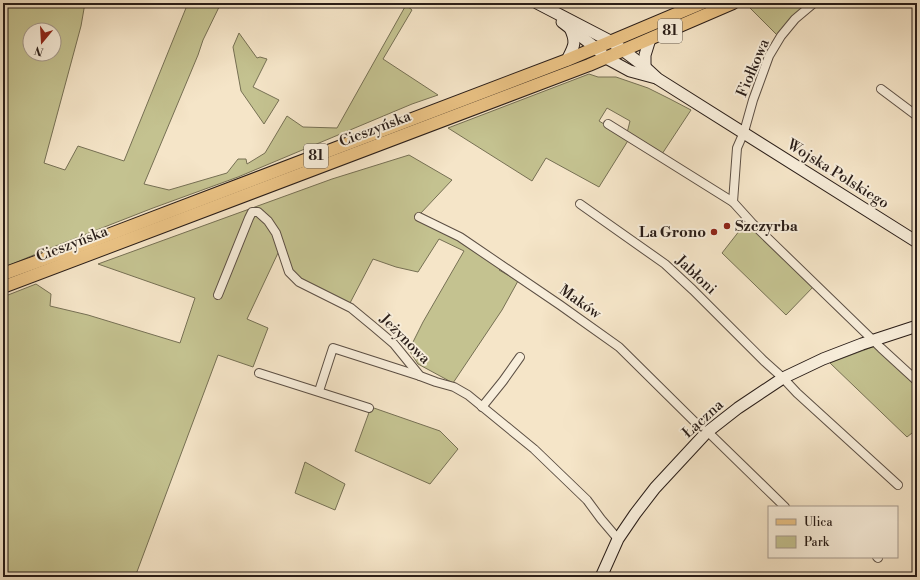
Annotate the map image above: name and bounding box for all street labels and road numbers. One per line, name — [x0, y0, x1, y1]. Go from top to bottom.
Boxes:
road number: 81 — [658, 19, 682, 43]
street label: Fiołkowa — [732, 36, 774, 100]
street label: Cieszyńska — [336, 106, 414, 151]
street label: Wojska Polskiego — [783, 134, 893, 213]
road number: 81 — [304, 144, 328, 168]
street label: Cieszyńska — [33, 221, 111, 266]
street label: Jabłoni — [671, 251, 721, 299]
street label: Maków — [555, 281, 605, 324]
street label: Jeżynowa — [375, 309, 434, 368]
street label: Łączna — [679, 395, 728, 442]

